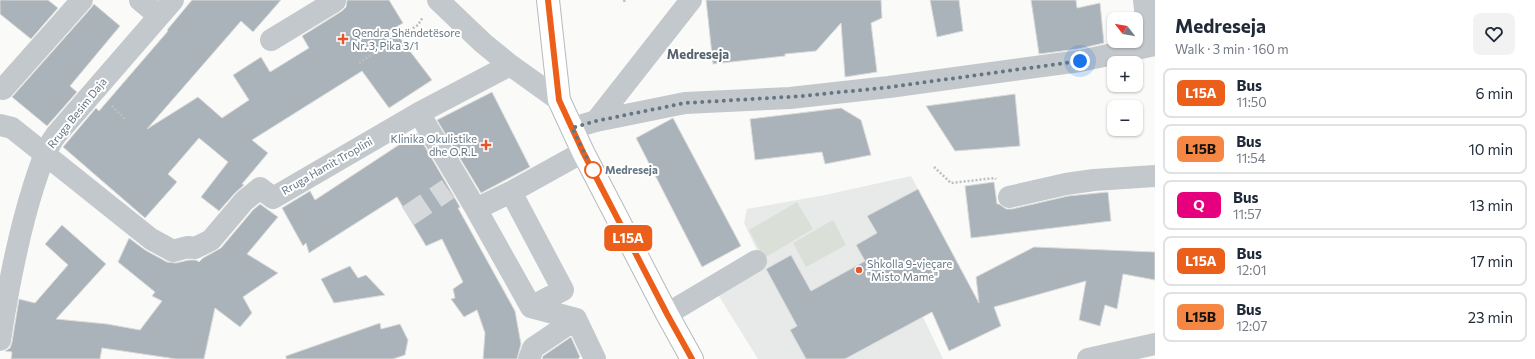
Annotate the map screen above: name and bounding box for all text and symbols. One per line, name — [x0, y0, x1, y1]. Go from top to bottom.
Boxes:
north arrow — [1107, 12, 1143, 48]
map controls — [1107, 12, 1143, 136]
button: heart — [1473, 13, 1515, 55]
text: Medreseja — [1175, 14, 1266, 37]
place label: Qendra Shëndetësore Nr. 3, Pika 3/1 — [352, 26, 461, 52]
marker: Qendra Shëndetësore Nr. 3, Pika 3/1 — [337, 33, 349, 45]
text: Walk · 3 min · 160 m — [1175, 41, 1289, 57]
district label: Medreseja — [667, 46, 729, 62]
your location — [1070, 51, 1090, 71]
button: + — [1107, 56, 1143, 92]
street label: Rruga Besim Daja — [44, 75, 109, 150]
text: Bus — [1237, 76, 1262, 94]
text: L15A — [1185, 84, 1217, 101]
text: 6 min — [1475, 84, 1513, 102]
text: 11:50 — [1237, 94, 1267, 110]
button: − — [1107, 100, 1143, 136]
place label: Klinika Okulistike dhe O.R.L — [391, 132, 477, 158]
text: Bus — [1236, 132, 1262, 150]
street label: Rruga Hamit Troplini — [279, 134, 375, 197]
marker: Klinika Okulistike dhe O.R.L — [480, 139, 492, 151]
text: L15B — [1185, 140, 1216, 157]
text: 10 min — [1468, 140, 1513, 158]
text: 11:54 — [1236, 150, 1266, 166]
marker: Medreseja — [584, 161, 602, 179]
place label: Medreseja — [605, 163, 658, 176]
text: Bus — [1233, 188, 1258, 206]
text: Q — [1193, 196, 1205, 213]
text: 13 min — [1470, 196, 1513, 214]
text: 11:57 — [1233, 206, 1262, 222]
line badge: L15A — [600, 225, 656, 251]
text: L15A — [612, 229, 644, 246]
text: Bus — [1237, 244, 1262, 262]
text: L15A — [1185, 252, 1217, 269]
text: 17 min — [1470, 252, 1513, 270]
place label: Shkolla 9-vjeçare "Misto Mame" — [867, 257, 952, 283]
text: 12:01 — [1237, 262, 1266, 278]
marker: Shkolla 9-vjeçare "Misto Mame" — [854, 265, 864, 275]
text: Bus — [1236, 300, 1262, 318]
text: L15B — [1185, 308, 1216, 325]
text: 23 min — [1468, 308, 1513, 326]
text: 12:07 — [1236, 318, 1267, 334]

